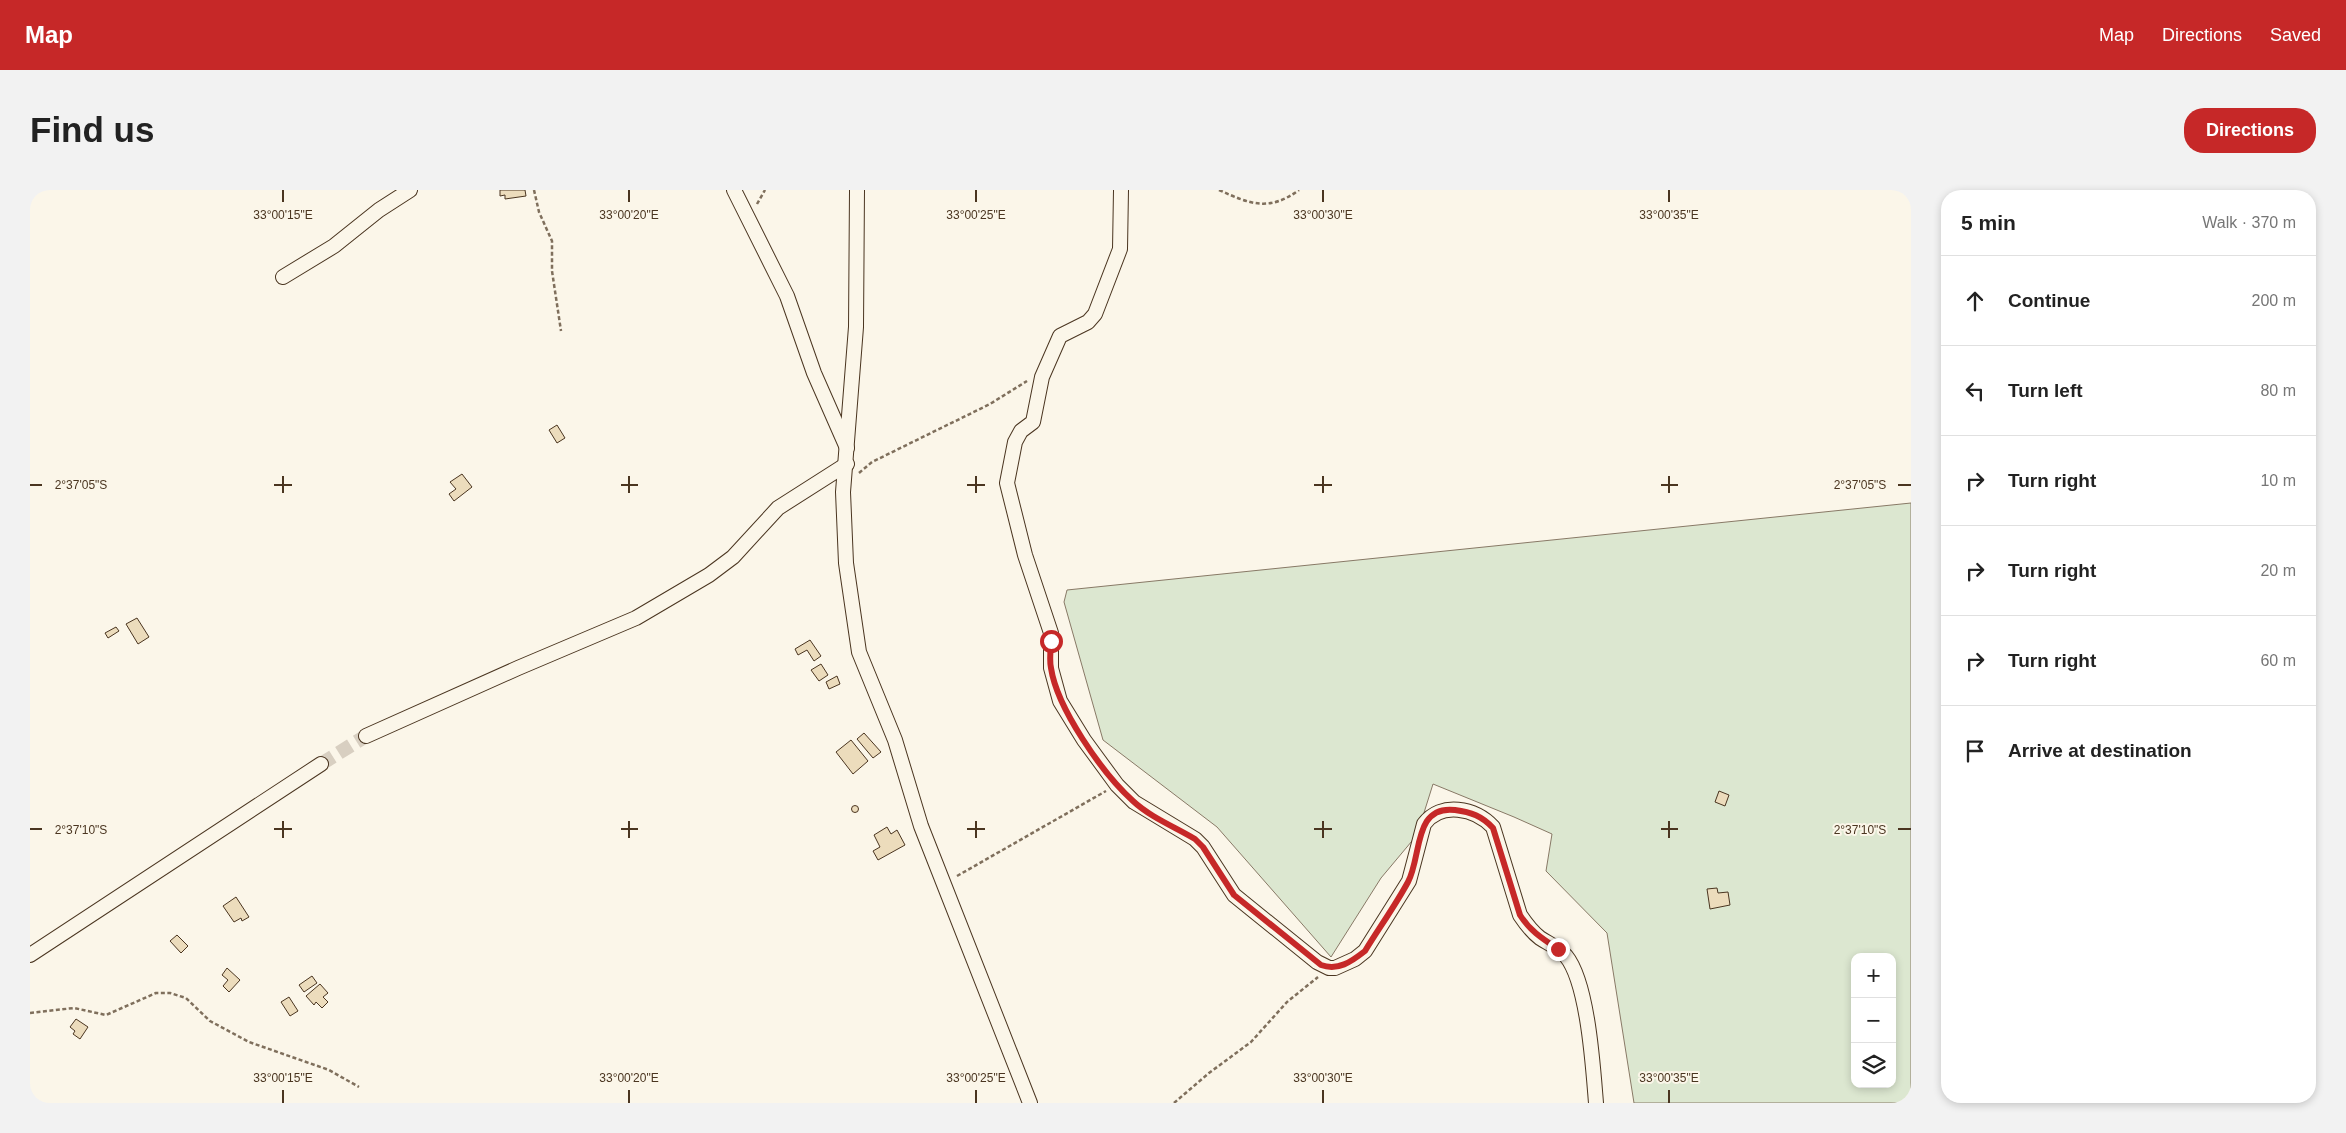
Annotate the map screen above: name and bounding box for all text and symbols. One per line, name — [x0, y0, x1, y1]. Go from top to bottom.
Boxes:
text: Map — [25, 21, 73, 48]
text: Map — [2099, 25, 2134, 45]
text: Directions — [2162, 25, 2242, 45]
text: Saved — [2270, 25, 2321, 45]
button: Directions — [2184, 108, 2316, 153]
text: Find us — [30, 110, 154, 149]
text: 33°00'15"E — [253, 208, 313, 222]
text: 33°00'20"E — [599, 208, 659, 222]
text: 33°00'25"E — [946, 208, 1006, 222]
text: 33°00'30"E — [1293, 208, 1353, 222]
text: 33°00'35"E — [1639, 208, 1699, 222]
text: 5 min — [1961, 211, 2016, 234]
text: Walk · 370 m — [2202, 214, 2296, 231]
icon: ahead — [1961, 287, 1989, 315]
text: Continue — [2008, 290, 2090, 311]
text: 200 m — [2252, 292, 2296, 309]
icon: left — [1961, 377, 1989, 405]
text: Turn left — [2008, 380, 2083, 401]
text: 80 m — [2260, 382, 2296, 399]
icon: right — [1961, 467, 1989, 495]
text: Turn right — [2008, 470, 2096, 491]
text: 10 m — [2260, 472, 2296, 489]
text: 2°37'05"S — [55, 478, 107, 492]
text: 2°37'05"S — [1834, 478, 1886, 492]
icon: right — [1961, 557, 1989, 585]
text: Turn right — [2008, 560, 2096, 581]
text: 20 m — [2260, 562, 2296, 579]
route start — [1040, 630, 1063, 653]
icon: right — [1961, 647, 1989, 675]
text: Turn right — [2008, 650, 2096, 671]
text: 60 m — [2260, 652, 2296, 669]
icon: arrive — [1961, 737, 1989, 765]
text: Arrive at destination — [2008, 740, 2192, 761]
text: 2°37'10"S — [55, 823, 107, 837]
text: 2°37'10"S — [1834, 823, 1886, 837]
route end — [1547, 938, 1570, 961]
map controls — [1851, 953, 1896, 1088]
button: + — [1851, 953, 1896, 998]
button: − — [1851, 998, 1896, 1043]
button: layers — [1851, 1043, 1896, 1088]
text: 33°00'15"E — [253, 1071, 313, 1085]
text: 33°00'20"E — [599, 1071, 659, 1085]
text: 33°00'25"E — [946, 1071, 1006, 1085]
text: 33°00'30"E — [1293, 1071, 1353, 1085]
text: 33°00'35"E — [1639, 1071, 1699, 1085]

